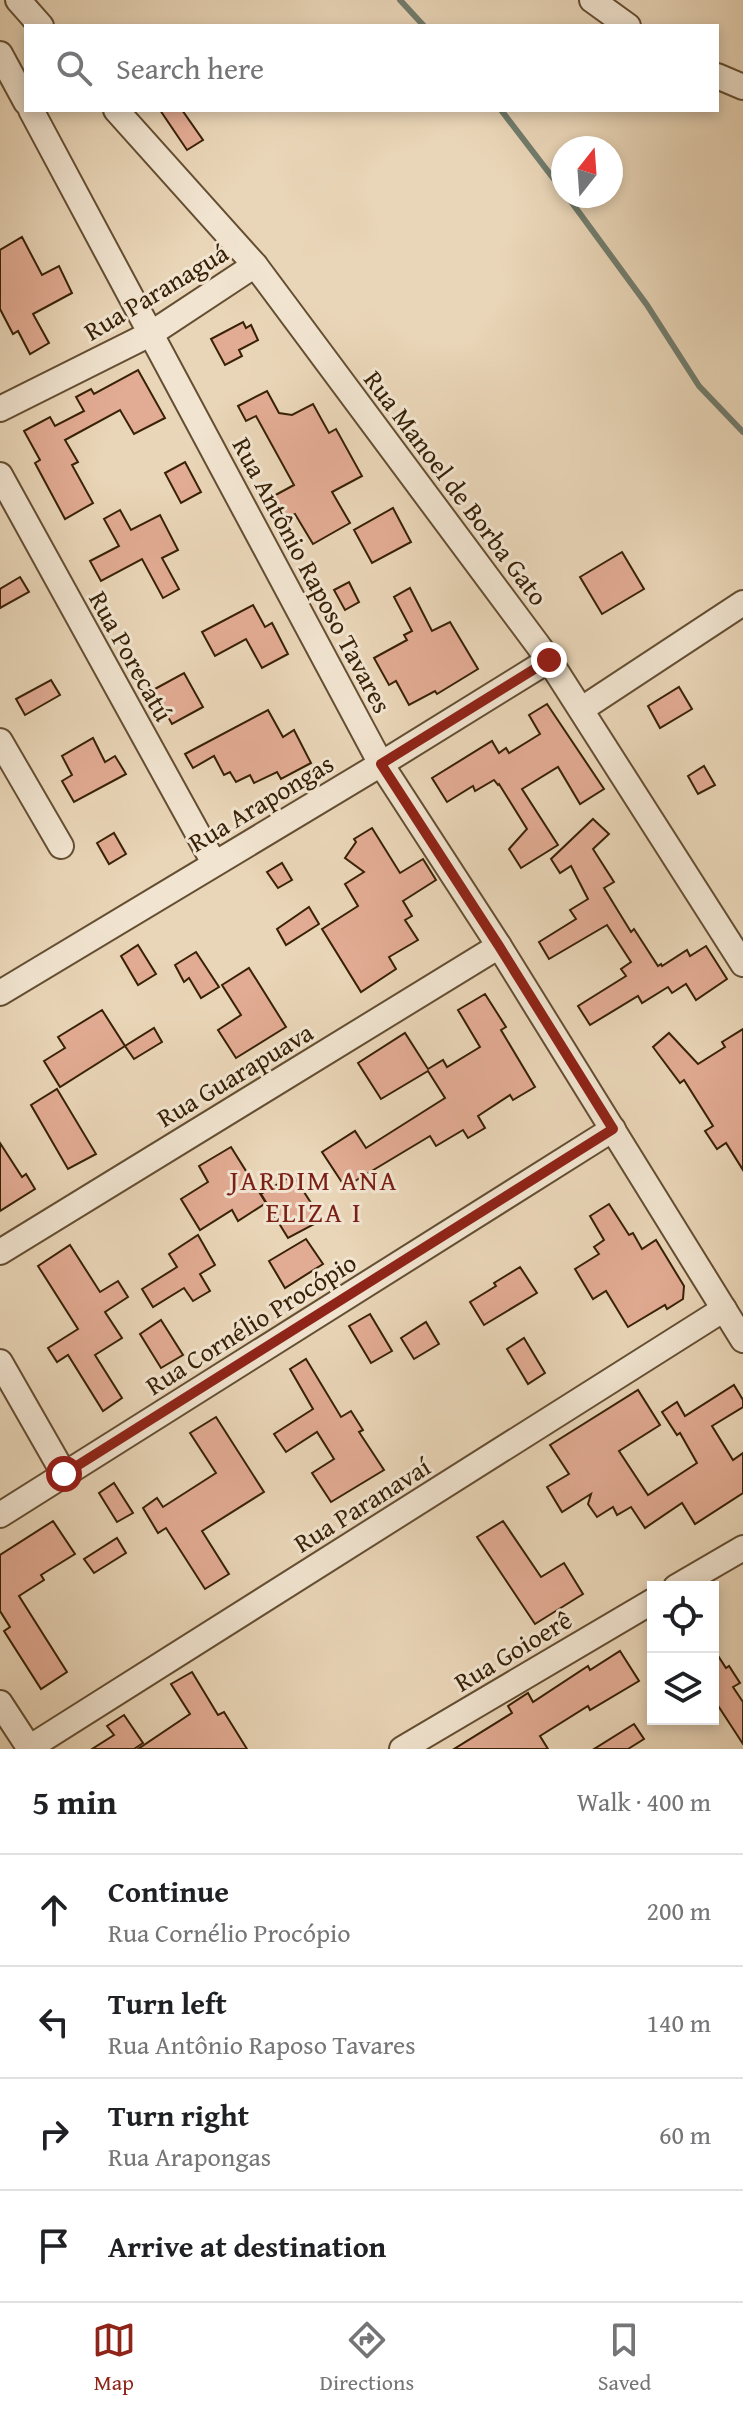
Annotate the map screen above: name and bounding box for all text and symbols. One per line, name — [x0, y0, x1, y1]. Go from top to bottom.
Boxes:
search box — [24, 24, 719, 112]
icon: search — [52, 46, 96, 90]
text: Search here — [116, 46, 264, 90]
north arrow — [551, 136, 623, 208]
street label: Rua Paranaguá — [76, 233, 236, 350]
street label: Rua Manoel de Borba Gato — [355, 362, 558, 614]
street label: Rua Antônio Raposo Tavares — [223, 430, 402, 720]
street label: Rua Porecatú — [80, 583, 183, 728]
route end — [531, 642, 567, 678]
street label: Rua Arapongas — [181, 744, 341, 861]
street label: Rua Guarapuava — [149, 1012, 321, 1137]
district label: JARDIM ANA ELIZA I — [227, 1159, 398, 1232]
street label: Rua Cornélio Procópio — [138, 1243, 364, 1404]
street label: Rua Paranavaí — [286, 1447, 438, 1562]
route start — [46, 1456, 82, 1492]
map controls — [647, 1581, 719, 1725]
button: locate — [647, 1581, 719, 1653]
street label: Rua Goioerê — [446, 1600, 579, 1701]
button: layers — [647, 1653, 719, 1725]
text: 5 min — [32, 1777, 117, 1826]
text: Walk · 400 m — [577, 1782, 711, 1821]
text: Continue — [108, 1869, 229, 1913]
icon: ahead — [32, 1888, 76, 1932]
text: 200 m — [646, 1891, 711, 1930]
text: Rua Cornélio Procópio — [108, 1913, 351, 1952]
text: Turn left — [108, 1981, 227, 2025]
icon: left — [32, 2000, 76, 2044]
text: 140 m — [646, 2003, 711, 2042]
text: Rua Antônio Raposo Tavares — [108, 2025, 416, 2064]
text: Turn right — [108, 2093, 249, 2137]
icon: right — [32, 2112, 76, 2156]
text: 60 m — [659, 2115, 711, 2154]
text: Rua Arapongas — [108, 2137, 271, 2176]
icon: arrive — [32, 2224, 76, 2268]
text: Arrive at destination — [108, 2224, 386, 2268]
tab: Map — [92, 2318, 136, 2398]
tab: Directions — [320, 2318, 414, 2398]
tab: Saved — [598, 2318, 651, 2398]

